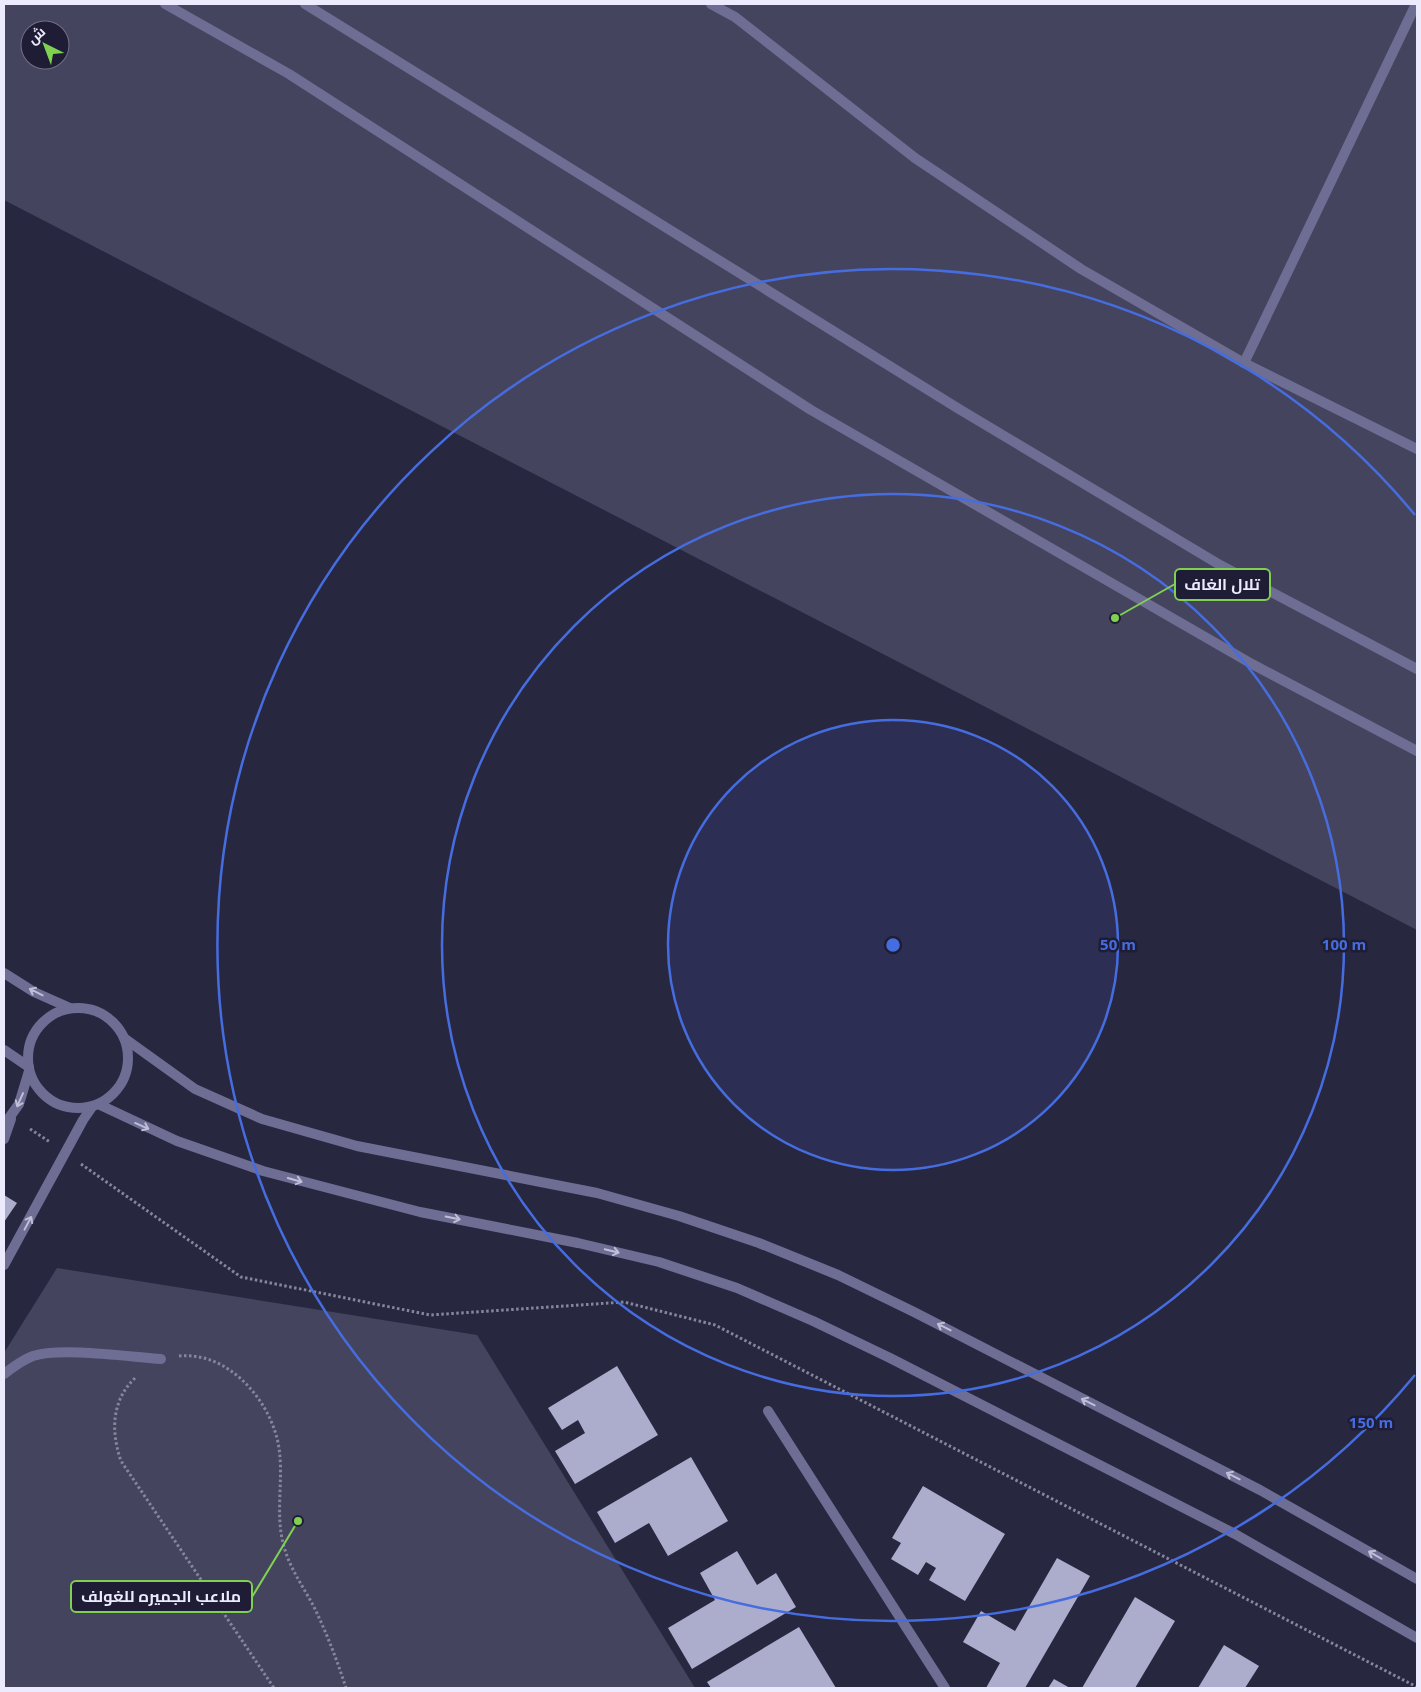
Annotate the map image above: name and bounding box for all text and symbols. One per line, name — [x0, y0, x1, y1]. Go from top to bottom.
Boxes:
north arrow — [20, 20, 70, 70]
text: ش — [23, 22, 49, 48]
callout: تلال الغاف — [1175, 569, 1270, 600]
text: تلال الغاف — [1184, 573, 1261, 595]
text: 50 m — [1100, 934, 1136, 954]
text: 100 m — [1322, 934, 1366, 954]
centre of rings — [884, 936, 902, 954]
one-way arrow — [29, 987, 44, 997]
one-way arrow — [15, 1092, 25, 1107]
one-way arrow — [134, 1122, 149, 1132]
one-way arrow — [286, 1175, 302, 1185]
one-way arrow — [444, 1214, 460, 1223]
one-way arrow — [23, 1215, 33, 1230]
one-way arrow — [603, 1247, 619, 1256]
one-way arrow — [937, 1322, 952, 1331]
one-way arrow — [1081, 1397, 1096, 1407]
text: 150 m — [1349, 1412, 1393, 1432]
one-way arrow — [1226, 1471, 1241, 1480]
one-way arrow — [1367, 1550, 1382, 1560]
callout: ملاعب الجميره للغولف — [71, 1581, 252, 1612]
text: ملاعب الجميره للغولف — [81, 1585, 241, 1607]

